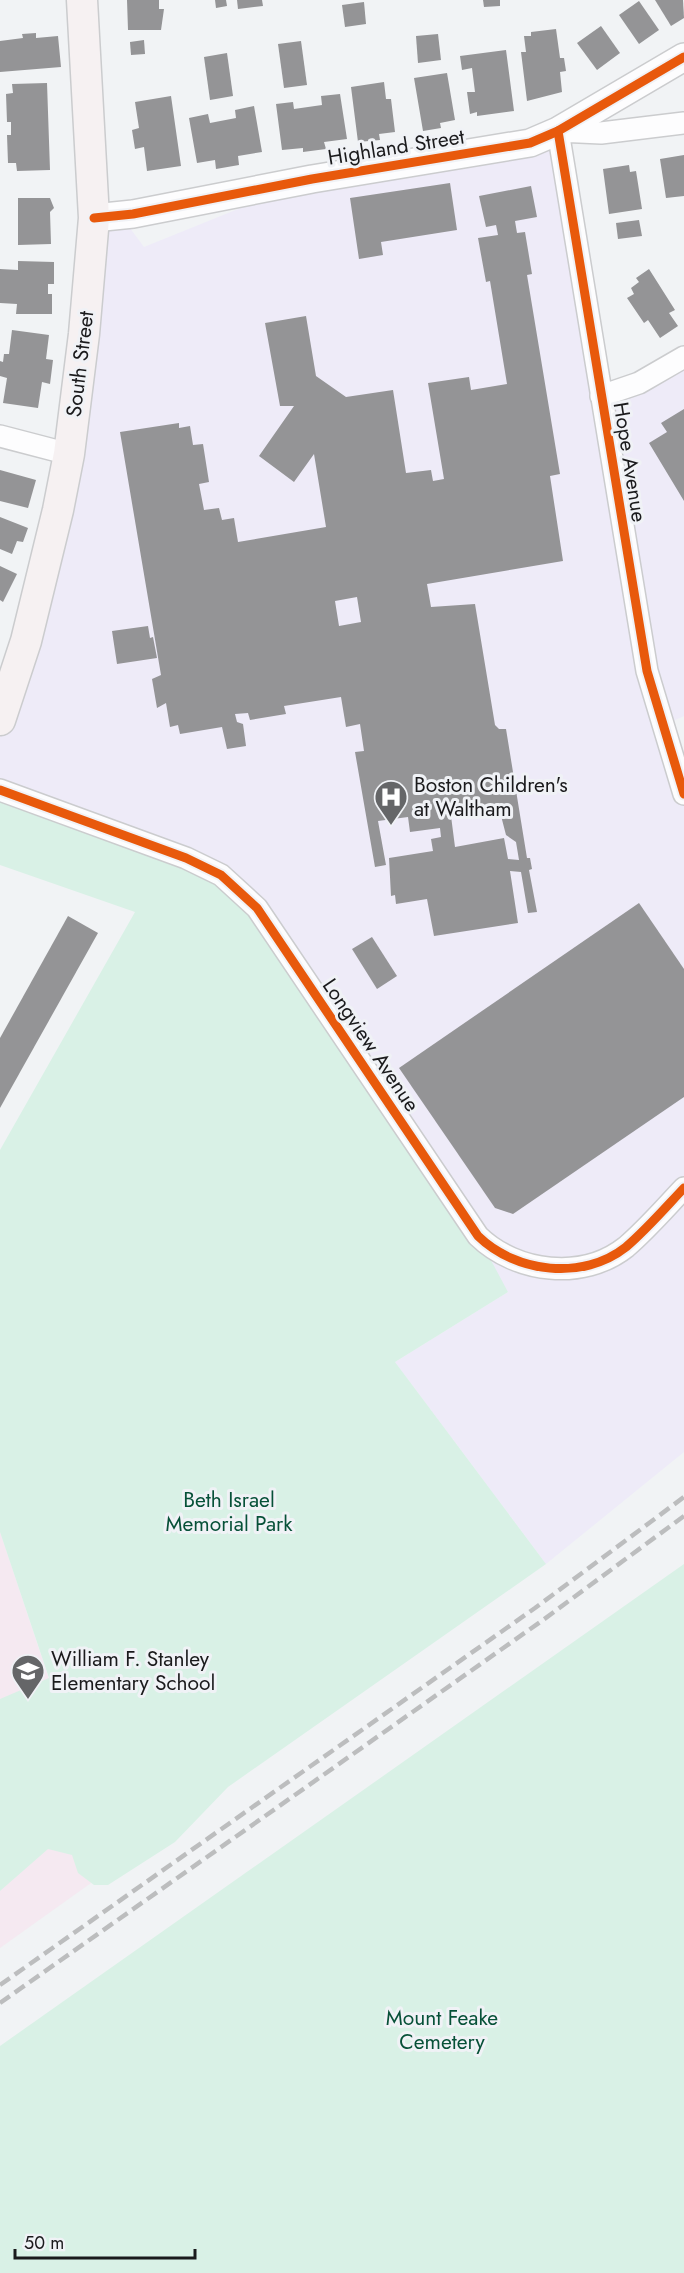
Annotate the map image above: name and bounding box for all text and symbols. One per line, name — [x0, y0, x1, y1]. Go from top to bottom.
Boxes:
street label: Highland Street — [326, 121, 466, 173]
street label: South Street — [59, 309, 101, 419]
street label: Hope Avenue — [606, 400, 654, 524]
place label: Boston Children's at Waltham — [414, 770, 568, 824]
hospital icon: Boston Children's at Waltham — [373, 779, 409, 826]
street label: Longview Avenue — [315, 972, 427, 1118]
park label: Beth Israel Memorial Park — [166, 1485, 293, 1539]
place label: William F. Stanley Elementary School — [51, 1644, 215, 1698]
school or university icon: William F. Stanley Elementary School — [10, 1653, 46, 1700]
park label: Mount Feake Cemetery — [386, 2003, 498, 2057]
scale bar — [15, 2222, 195, 2260]
text: 50 m — [24, 2230, 64, 2256]

